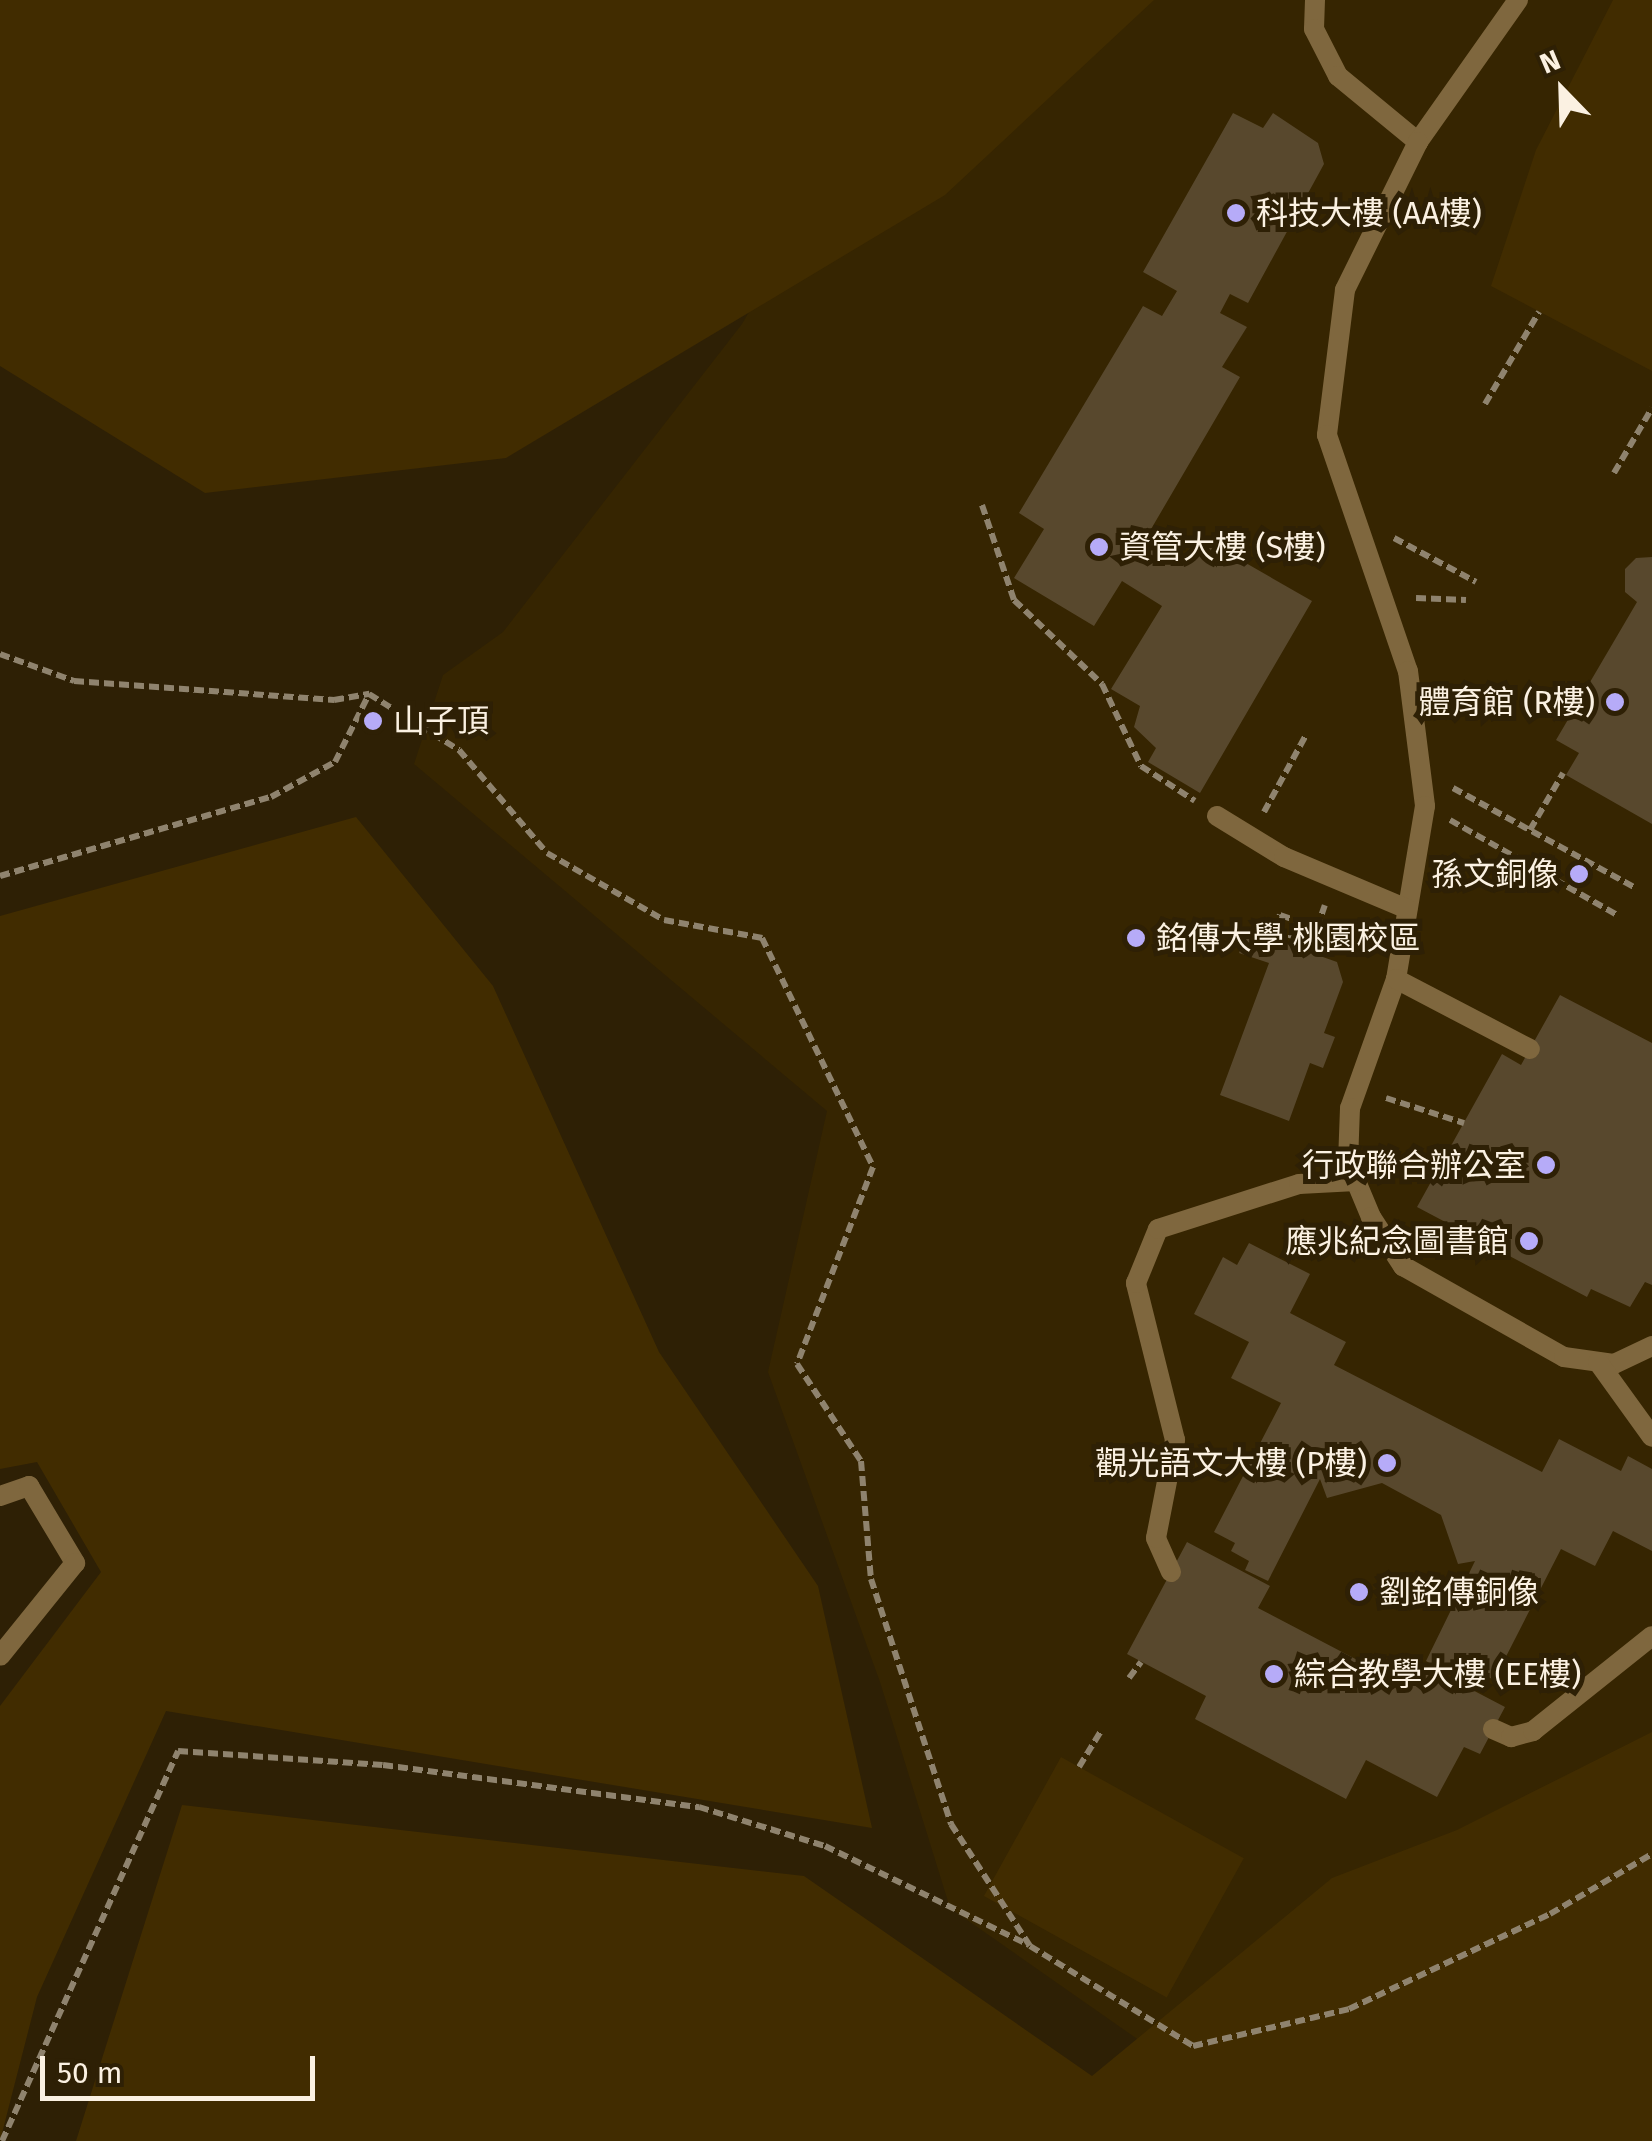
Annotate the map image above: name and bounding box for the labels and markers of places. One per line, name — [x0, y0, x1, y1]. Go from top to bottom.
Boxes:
place label: 科技大樓 (AA樓) — [1256, 194, 1482, 232]
marker: 科技大樓 (AA樓) — [1225, 202, 1247, 224]
place label: 資管大樓 (S樓) — [1119, 528, 1326, 566]
marker: 資管大樓 (S樓) — [1088, 536, 1110, 558]
place label: 體育館 (R樓) — [1418, 683, 1595, 721]
marker: 體育館 (R樓) — [1604, 691, 1626, 713]
place label: 山子頂 — [393, 702, 489, 740]
marker: 山子頂 — [362, 710, 384, 732]
place label: 孫文銅像 — [1431, 855, 1559, 893]
marker: 孫文銅像 — [1568, 863, 1590, 885]
place label: 銘傳大學 桃園校區 — [1156, 919, 1420, 957]
marker: 銘傳大學 桃園校區 — [1125, 927, 1147, 949]
place label: 行政聯合辦公室 — [1302, 1146, 1526, 1184]
marker: 行政聯合辦公室 — [1535, 1154, 1557, 1176]
place label: 應兆紀念圖書館 — [1285, 1222, 1509, 1260]
marker: 應兆紀念圖書館 — [1518, 1230, 1540, 1252]
place label: 觀光語文大樓 (P樓) — [1095, 1444, 1367, 1482]
marker: 觀光語文大樓 (P樓) — [1376, 1452, 1398, 1474]
place label: 劉銘傳銅像 — [1379, 1573, 1539, 1611]
marker: 劉銘傳銅像 — [1348, 1581, 1370, 1603]
place label: 綜合教學大樓 (EE樓) — [1294, 1655, 1581, 1693]
marker: 綜合教學大樓 (EE樓) — [1263, 1663, 1285, 1685]

